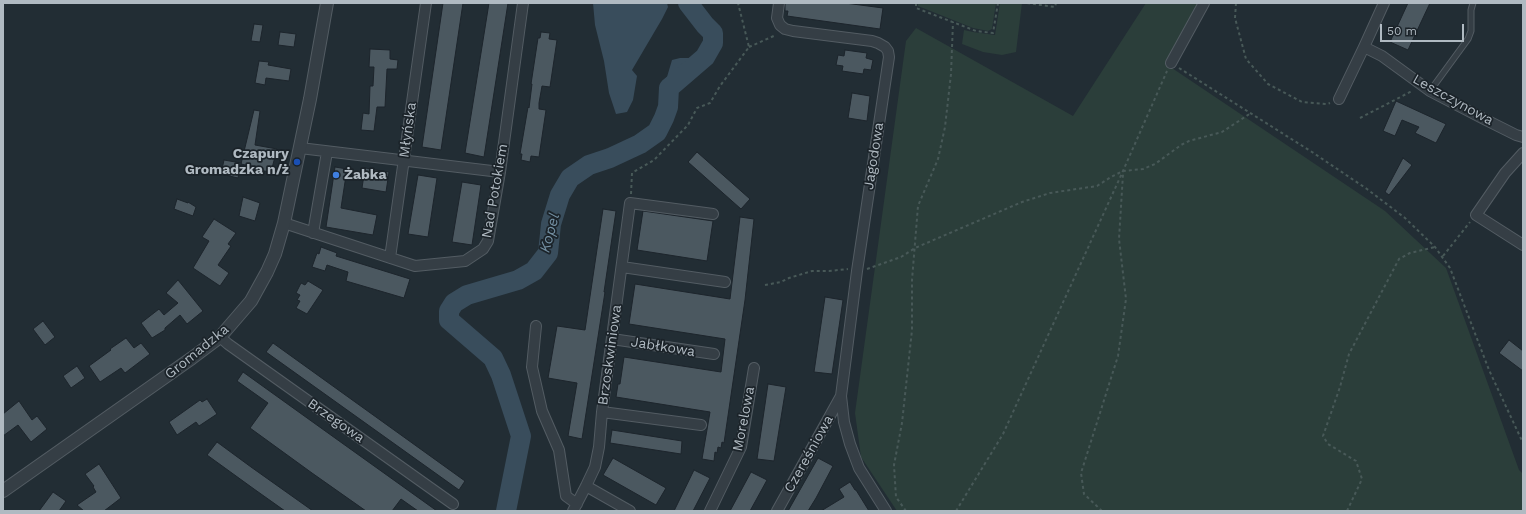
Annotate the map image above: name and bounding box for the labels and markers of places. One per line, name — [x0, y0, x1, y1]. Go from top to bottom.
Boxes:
place label: Czapury Gromadzka n/ż — [185, 146, 289, 178]
marker: Czapury Gromadzka n/ż — [292, 157, 302, 167]
place label: Żabka — [344, 167, 387, 183]
marker: Żabka — [331, 170, 341, 180]

